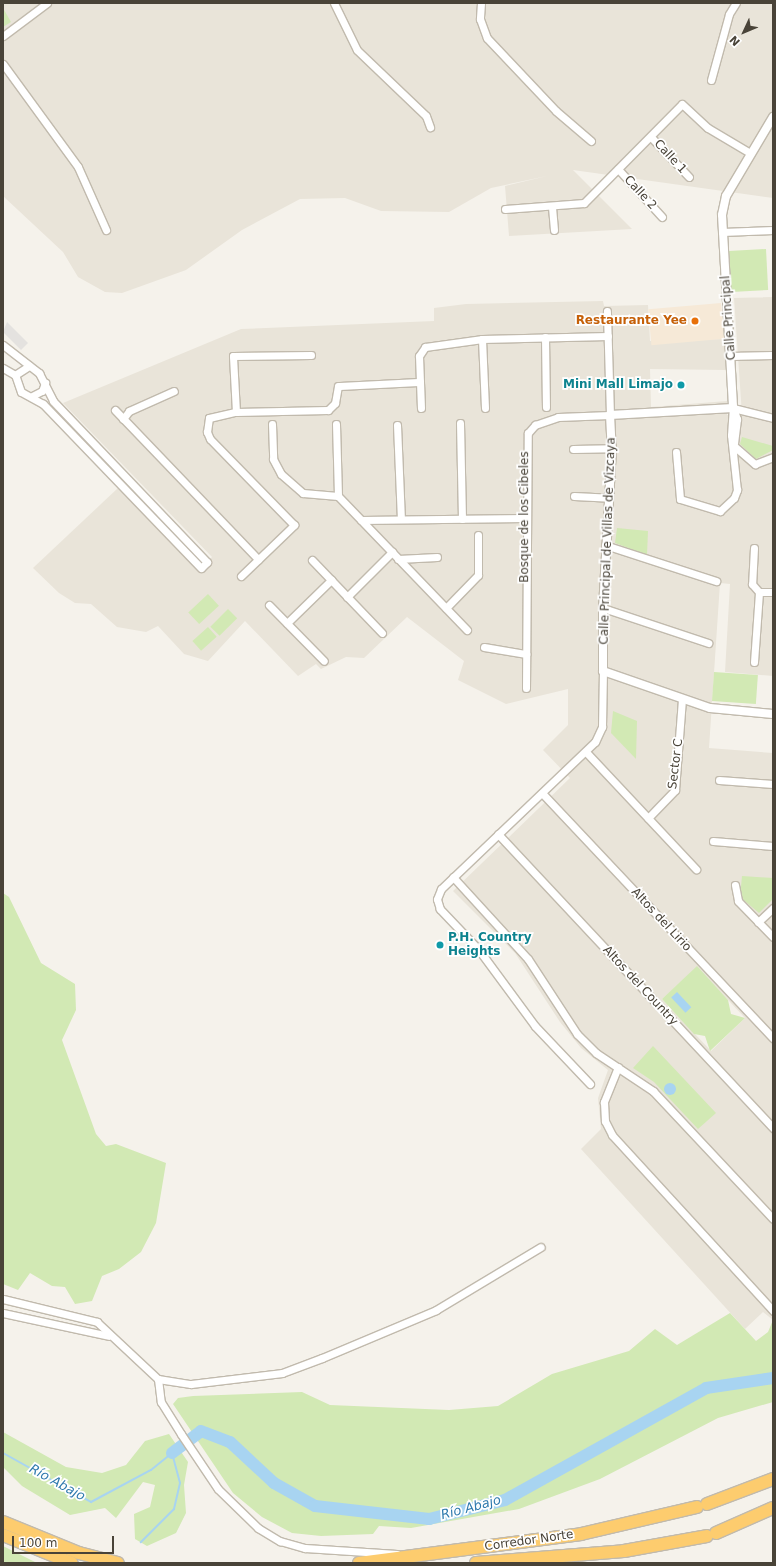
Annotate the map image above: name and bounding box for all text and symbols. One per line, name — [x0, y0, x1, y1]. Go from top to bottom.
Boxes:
north arrow — [724, 12, 764, 52]
text: N — [727, 33, 743, 49]
street label: Calle 1 — [651, 137, 689, 177]
street label: Calle 2 — [621, 173, 659, 213]
street label: Calle Principal — [719, 275, 739, 361]
place label: Restaurante Yee — [576, 314, 687, 328]
marker: Restaurante Yee — [690, 316, 700, 326]
place label: Mini Mall Limajo — [563, 378, 673, 392]
marker: Mini Mall Limajo — [676, 380, 686, 390]
street label: Calle Principal de Villas de Vizcaya — [597, 437, 619, 645]
street label: Bosque de los Cibeles — [518, 451, 532, 583]
street label: Sector C — [666, 738, 686, 790]
street label: Altos del Lirio — [628, 885, 694, 955]
place label: P.H. Country Heights — [448, 931, 532, 959]
marker: P.H. Country Heights — [435, 940, 445, 950]
street label: Altos del Country — [599, 943, 681, 1029]
water label: Río Abajo — [26, 1461, 88, 1505]
water label: Río Abajo — [439, 1493, 503, 1523]
scale bar — [14, 1528, 116, 1554]
street label: Corredor Norte — [484, 1528, 574, 1554]
text: 100 m — [19, 1536, 57, 1550]

